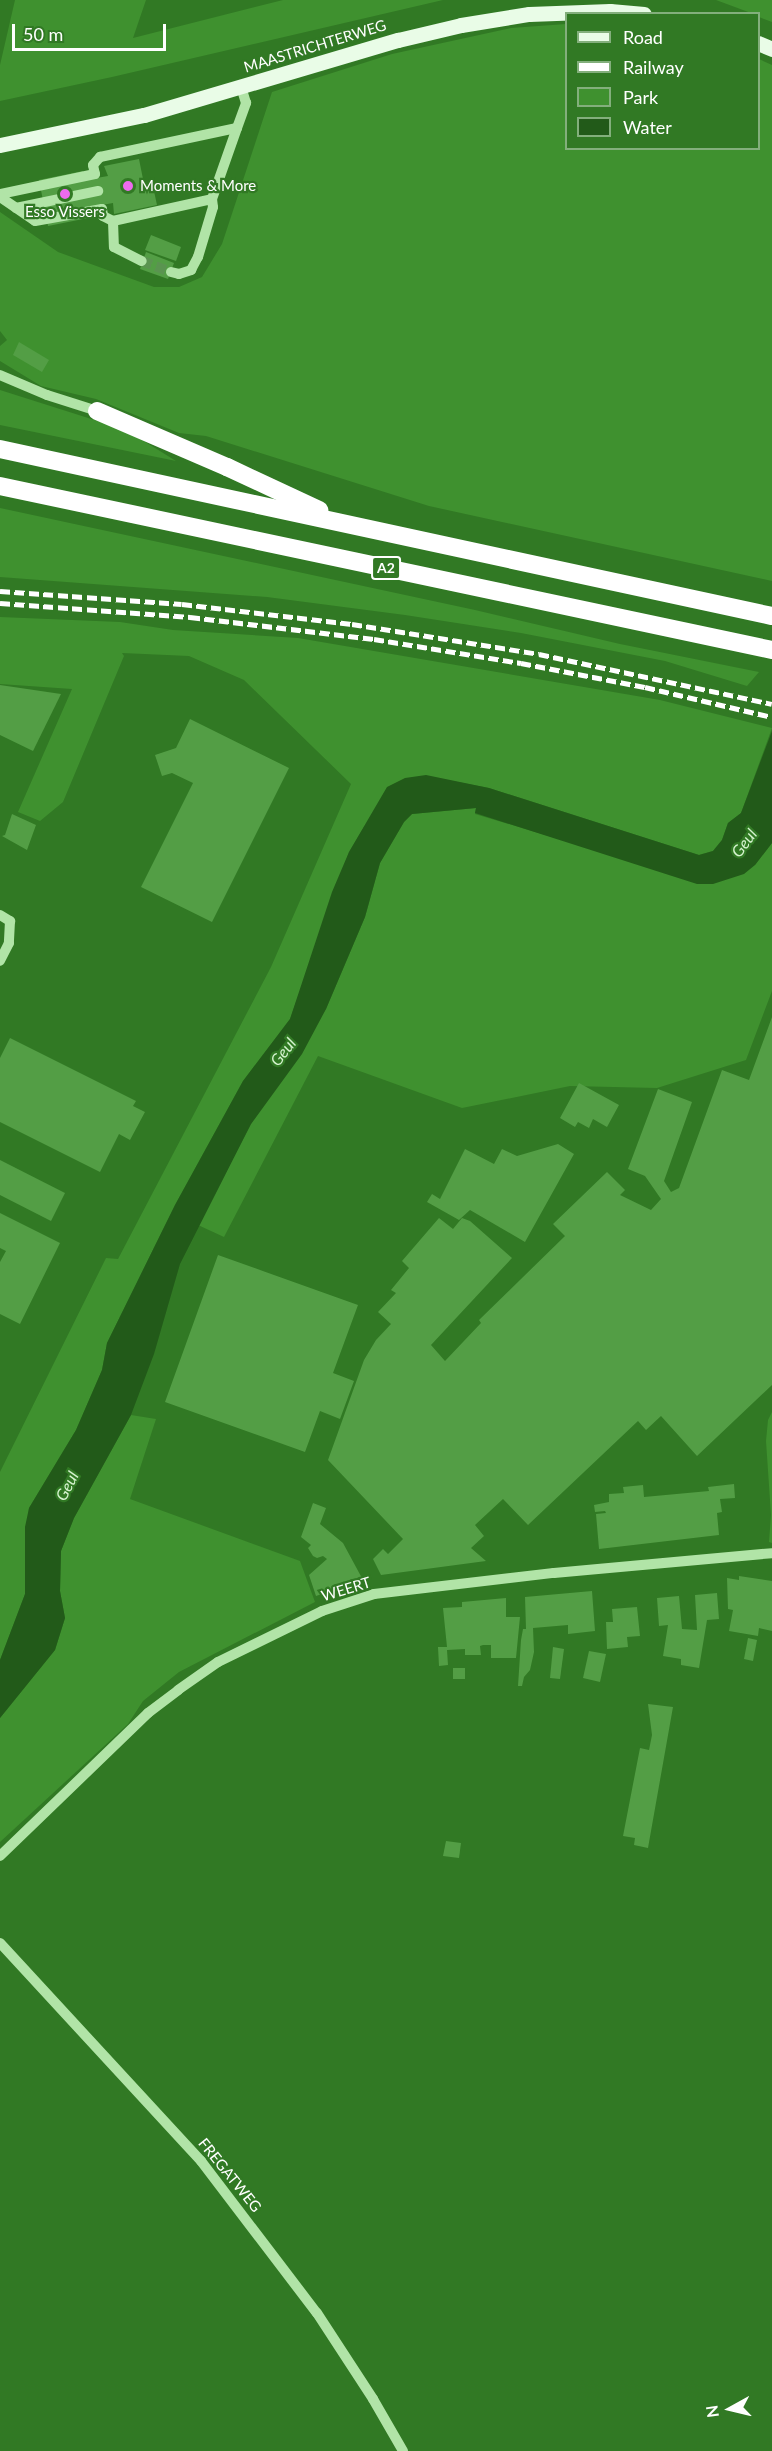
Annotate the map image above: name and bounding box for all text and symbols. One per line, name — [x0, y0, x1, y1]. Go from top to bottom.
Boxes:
scale bar — [15, 12, 170, 50]
legend — [565, 12, 760, 150]
street label: MAASTRICHTERWEG — [242, 16, 388, 76]
text: 50 m — [23, 23, 63, 45]
text: Road — [623, 26, 663, 48]
text: Railway — [623, 56, 684, 78]
text: Park — [623, 86, 658, 108]
text: Water — [623, 116, 672, 138]
place label: Moments & More — [140, 177, 256, 195]
marker: Moments & More — [121, 179, 135, 193]
marker: Esso Vissers — [58, 187, 72, 201]
place label: Esso Vissers — [25, 203, 105, 221]
road number: A2 — [371, 557, 401, 579]
water label: Geul — [727, 825, 761, 861]
water label: Geul — [266, 1034, 300, 1070]
water label: Geul — [51, 1468, 83, 1504]
street label: WEERT — [319, 1573, 373, 1605]
street label: FREGATWEG — [195, 2134, 265, 2216]
north arrow — [700, 2379, 760, 2439]
text: N — [701, 2404, 722, 2419]

